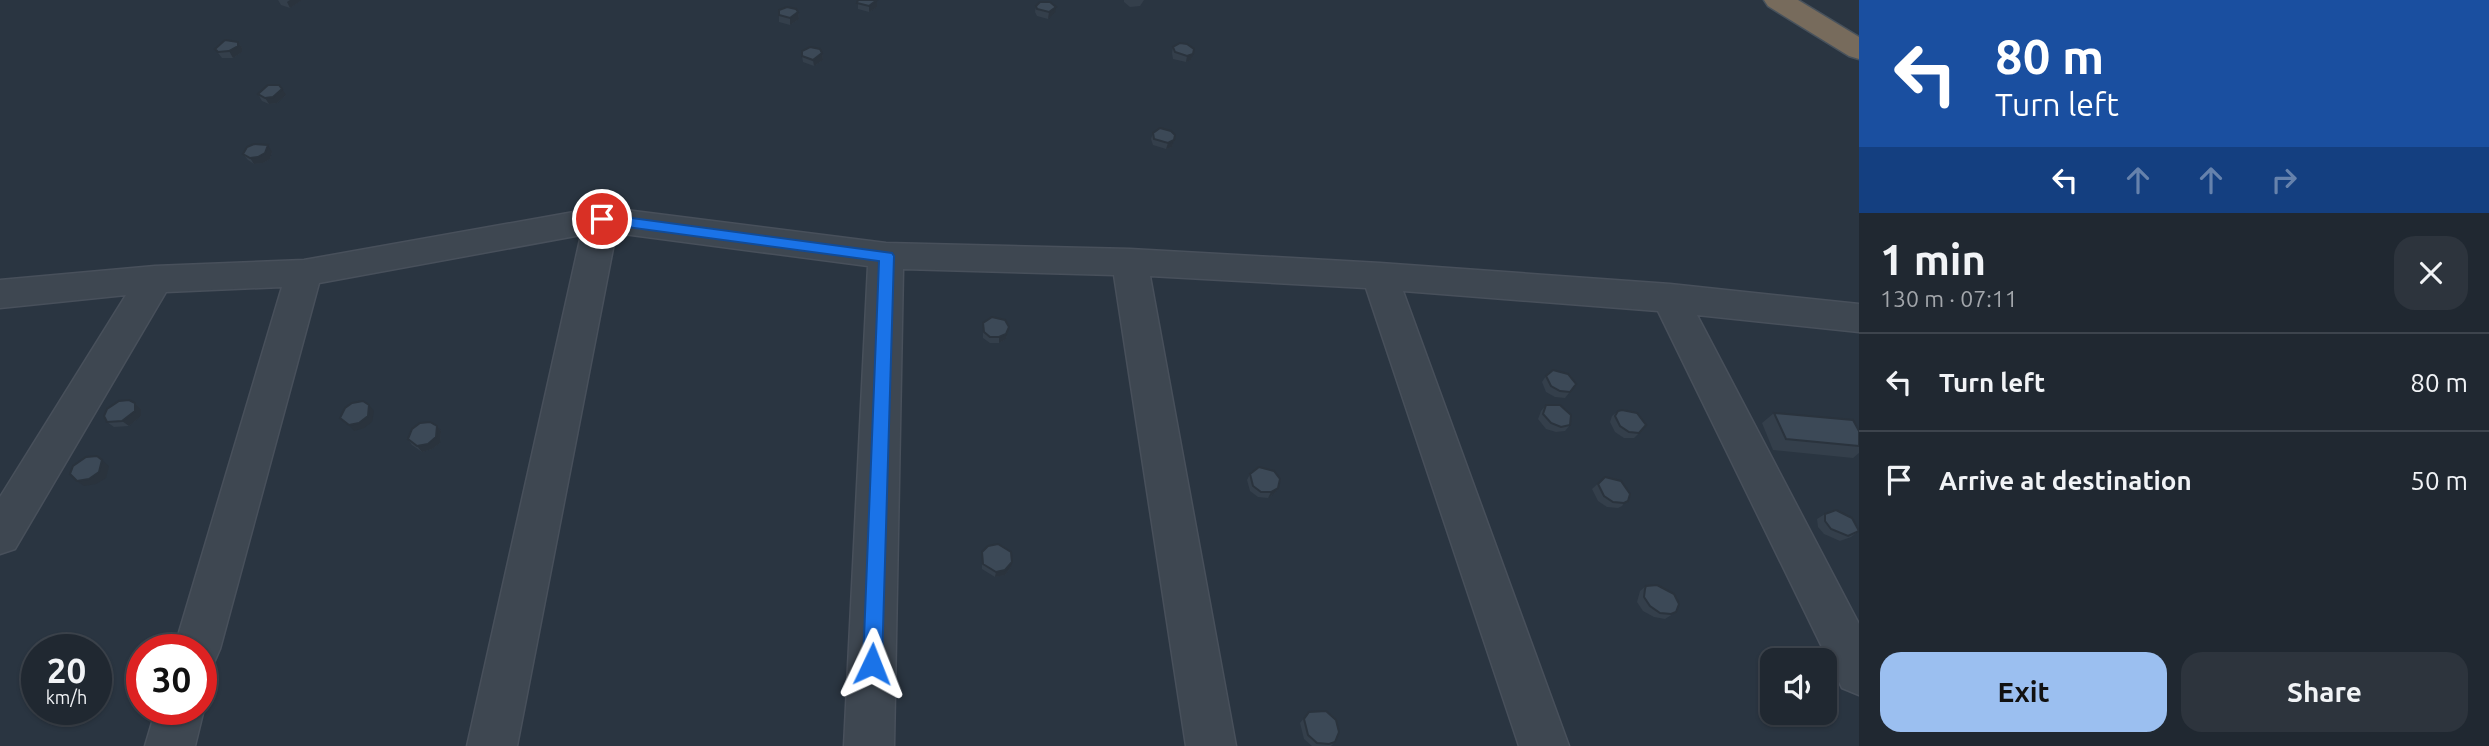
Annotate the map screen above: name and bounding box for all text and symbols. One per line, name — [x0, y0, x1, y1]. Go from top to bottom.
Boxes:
icon: left — [1880, 28, 1971, 119]
text: 80 m — [1995, 28, 2104, 83]
text: Turn left — [1995, 86, 2119, 122]
icon: left — [2046, 161, 2084, 199]
icon: ahead — [2119, 161, 2157, 199]
icon: ahead — [2192, 161, 2230, 199]
icon: right — [2265, 161, 2303, 199]
pin — [572, 189, 632, 249]
icon: arrive — [583, 200, 621, 238]
text: 1 min — [1880, 236, 1986, 283]
button: close — [2394, 236, 2468, 310]
text: 130 m · 07:11 — [1880, 286, 2018, 311]
icon: left — [1880, 363, 1918, 401]
text: Turn left — [1939, 368, 2045, 397]
text: 80 m — [2410, 368, 2468, 397]
icon: arrive — [1880, 461, 1918, 499]
text: Arrive at destination — [1939, 466, 2192, 495]
text: 50 m — [2410, 466, 2468, 495]
position arrow — [835, 627, 909, 701]
speed limit sign: 30 — [126, 634, 217, 725]
map controls — [1760, 648, 1837, 725]
button: sound — [1760, 648, 1837, 725]
text: 20 — [47, 650, 86, 690]
button: Exit — [1880, 652, 2167, 732]
button: Share — [2181, 652, 2468, 732]
text: km/h — [46, 687, 87, 707]

